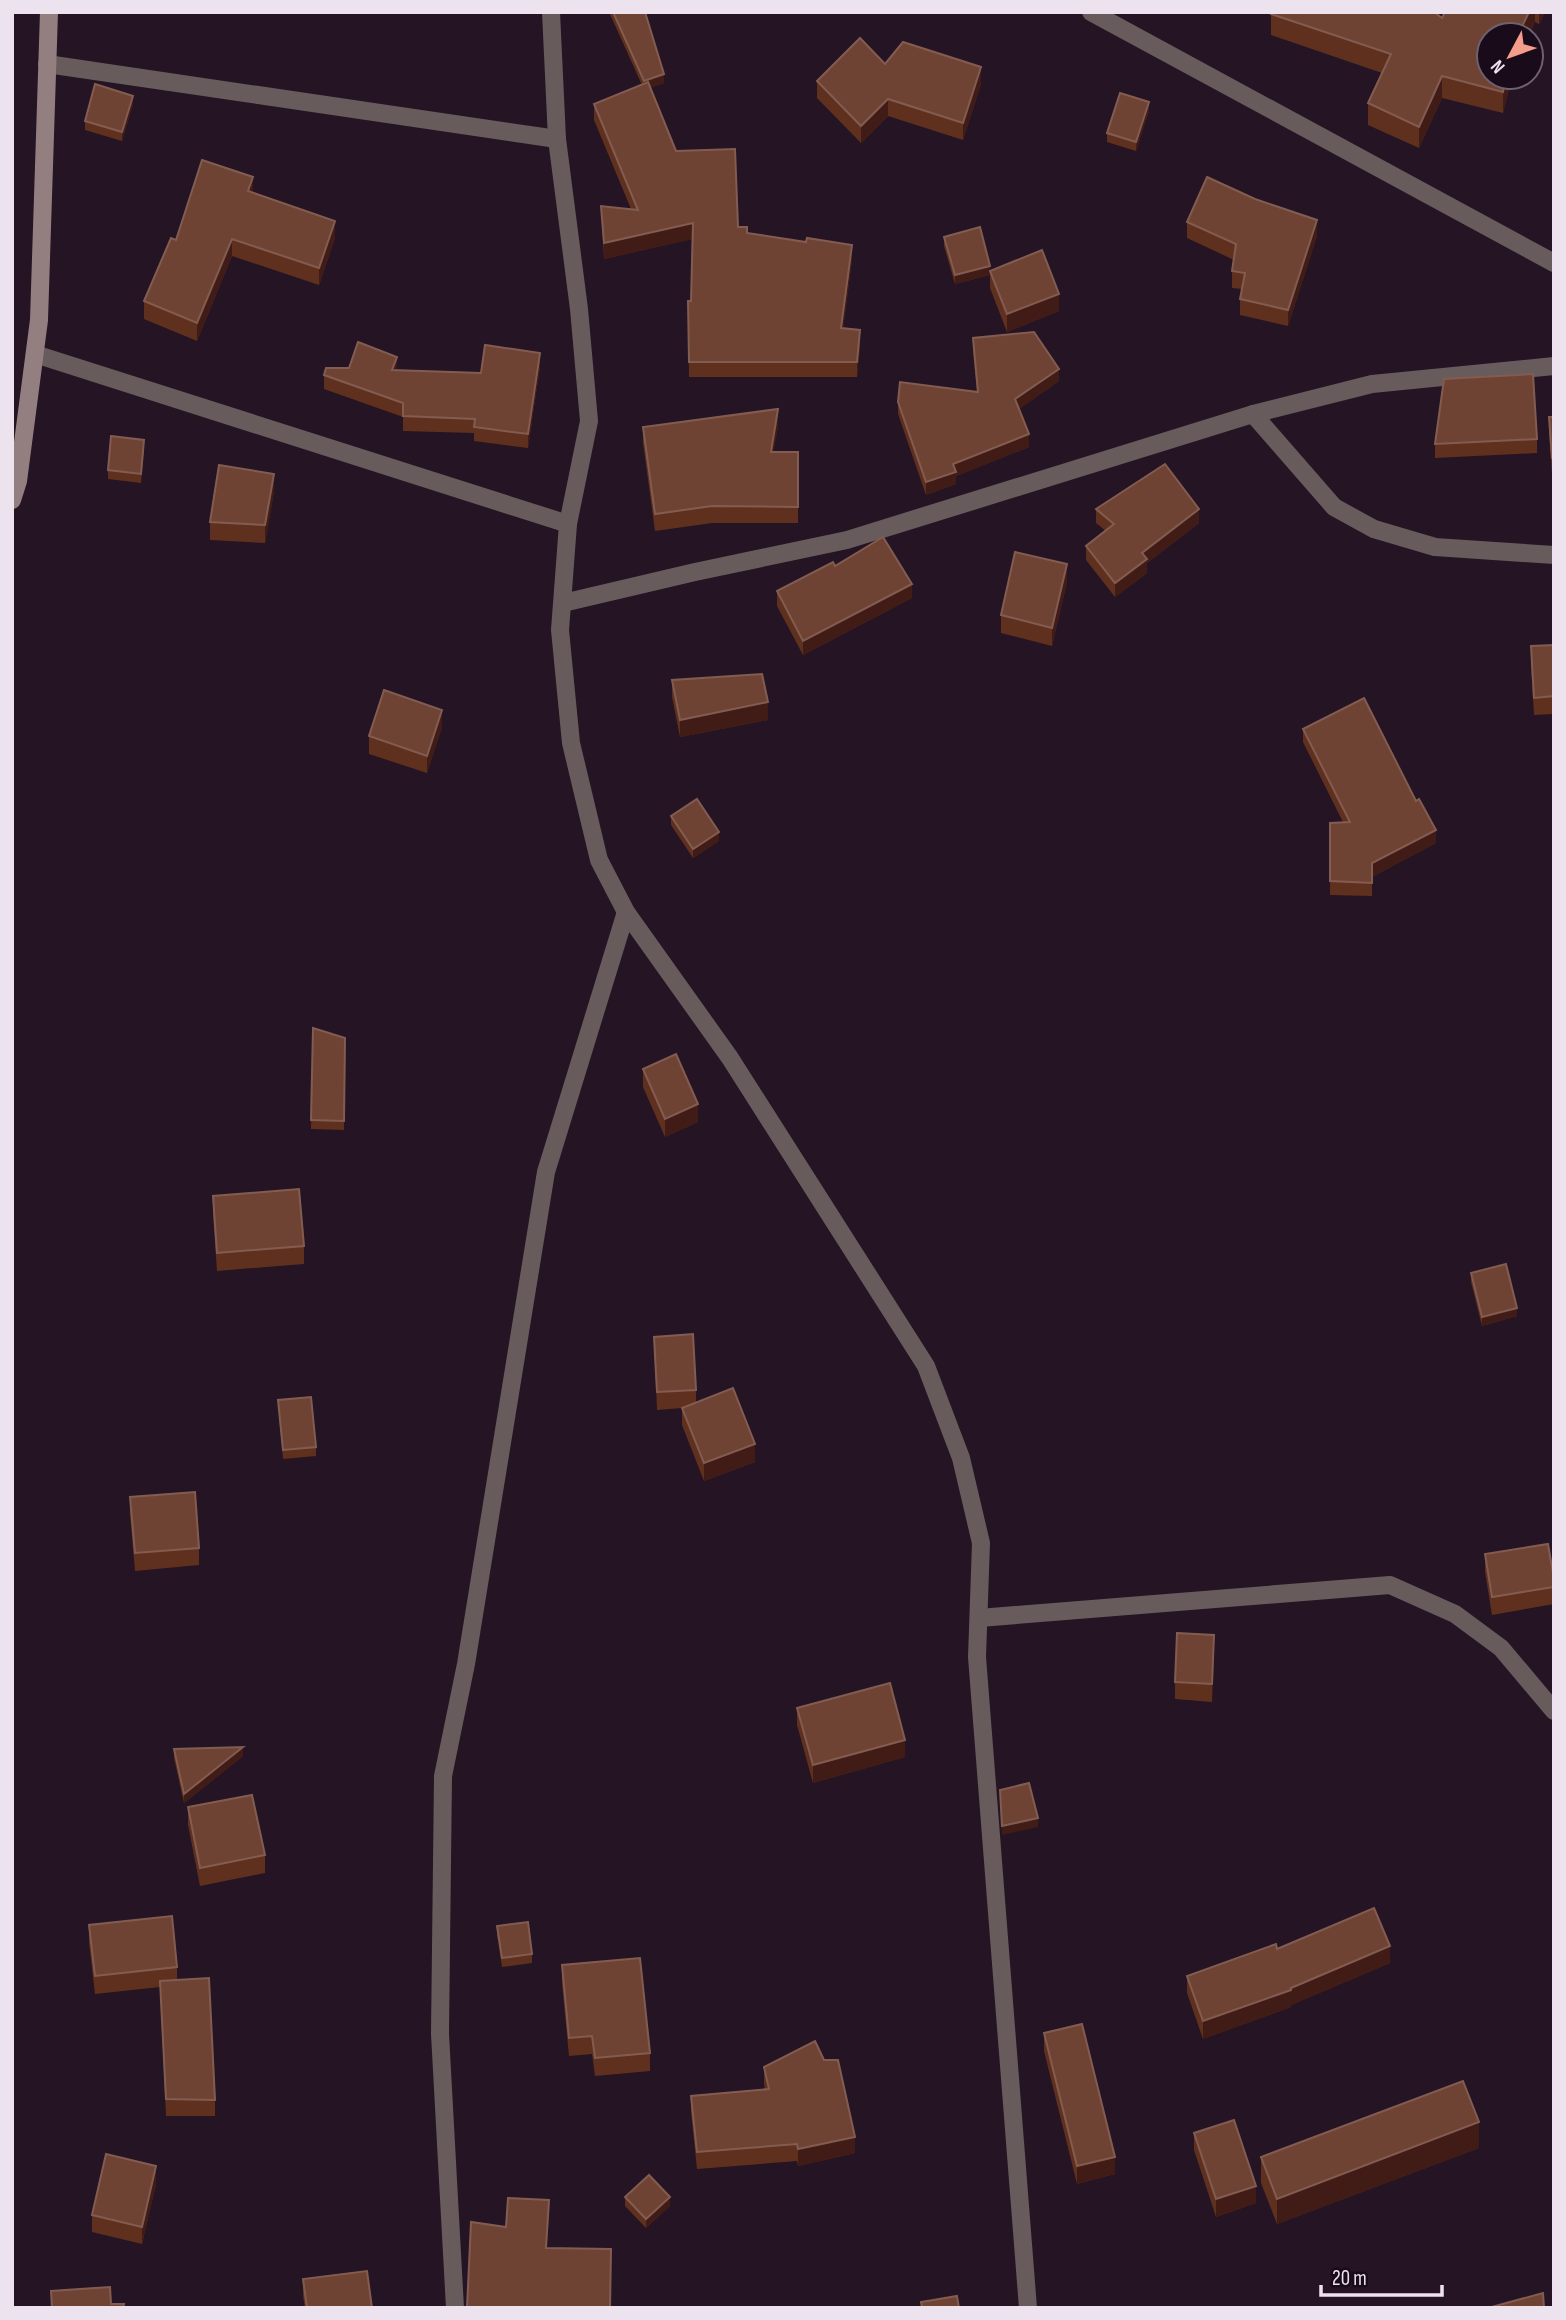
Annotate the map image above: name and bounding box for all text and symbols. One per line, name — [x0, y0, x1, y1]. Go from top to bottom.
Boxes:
north arrow — [1475, 21, 1545, 91]
text: N — [1486, 55, 1510, 78]
scale bar — [1321, 2254, 1442, 2298]
text: 20 m — [1332, 2266, 1367, 2291]

